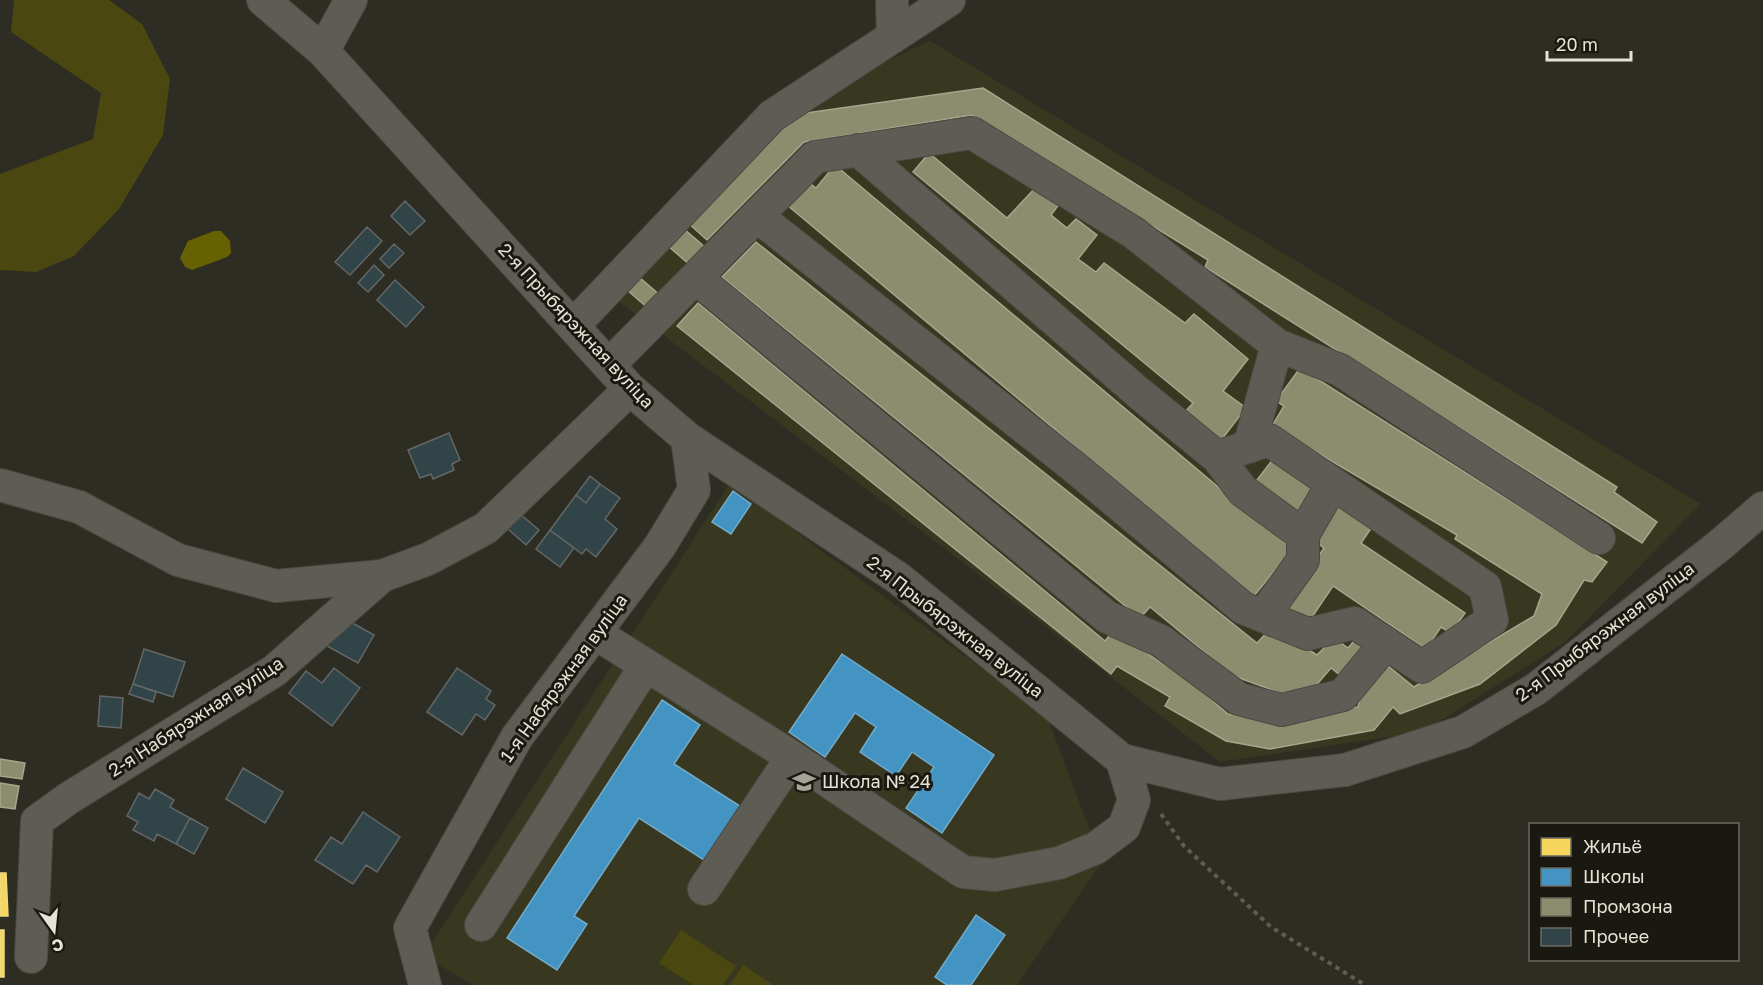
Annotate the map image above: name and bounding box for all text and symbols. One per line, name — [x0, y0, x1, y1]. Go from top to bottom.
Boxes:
scale bar — [1547, 24, 1631, 62]
text: 20 m — [1556, 33, 1598, 55]
street label: 2-я Прыбярэжная вуліца — [494, 238, 659, 413]
street label: 2-я Прыбярэжная вуліца — [863, 550, 1048, 702]
street label: 2-я Прыбярэжная вуліца — [1511, 557, 1698, 706]
street label: 1-я Набярэжная вуліца — [495, 589, 632, 766]
street label: 2-я Набярэжная вуліца — [104, 651, 287, 781]
school or university icon: Школа № 24 — [791, 769, 817, 795]
place label: Школа № 24 — [822, 770, 931, 792]
legend — [1529, 823, 1739, 961]
text: Жильё — [1583, 835, 1642, 857]
text: Школы — [1583, 865, 1645, 887]
text: Промзона — [1583, 895, 1673, 917]
north arrow — [24, 901, 84, 961]
text: Прочее — [1583, 925, 1649, 947]
text: С — [50, 934, 66, 957]

